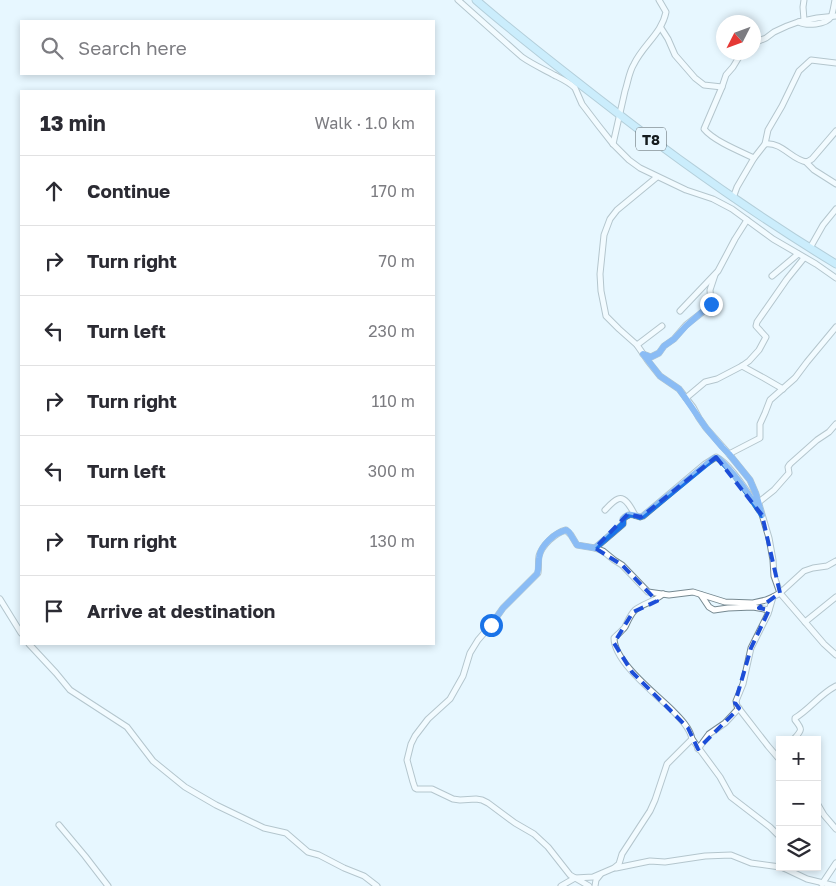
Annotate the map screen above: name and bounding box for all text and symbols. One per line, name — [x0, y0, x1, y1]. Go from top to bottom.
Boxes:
north arrow — [716, 15, 761, 60]
search box — [20, 20, 435, 75]
icon: search — [38, 34, 66, 62]
text: Search here — [78, 36, 187, 59]
text: 13 min — [40, 110, 106, 136]
text: Walk · 1.0 km — [315, 113, 415, 133]
road number: T8 — [636, 128, 666, 150]
icon: ahead — [40, 177, 68, 205]
text: Continue — [87, 179, 170, 202]
text: 170 m — [371, 181, 415, 201]
icon: right — [40, 247, 68, 275]
text: Turn right — [87, 249, 177, 272]
text: 70 m — [378, 251, 415, 271]
route end — [700, 293, 723, 316]
icon: left — [40, 317, 68, 345]
text: Turn left — [87, 319, 166, 342]
text: 230 m — [368, 321, 415, 341]
icon: right — [40, 387, 68, 415]
text: Turn right — [87, 389, 177, 412]
text: 110 m — [371, 391, 415, 411]
icon: left — [40, 457, 68, 485]
text: Turn left — [87, 459, 166, 482]
text: 300 m — [368, 461, 415, 481]
icon: right — [40, 527, 68, 555]
text: Turn right — [87, 529, 177, 552]
text: 130 m — [370, 531, 415, 551]
icon: arrive — [40, 597, 68, 625]
text: Arrive at destination — [87, 599, 275, 622]
route start — [480, 614, 503, 637]
map controls — [776, 736, 821, 871]
button: + — [776, 736, 821, 781]
button: − — [776, 781, 821, 826]
button: layers — [776, 826, 821, 871]

